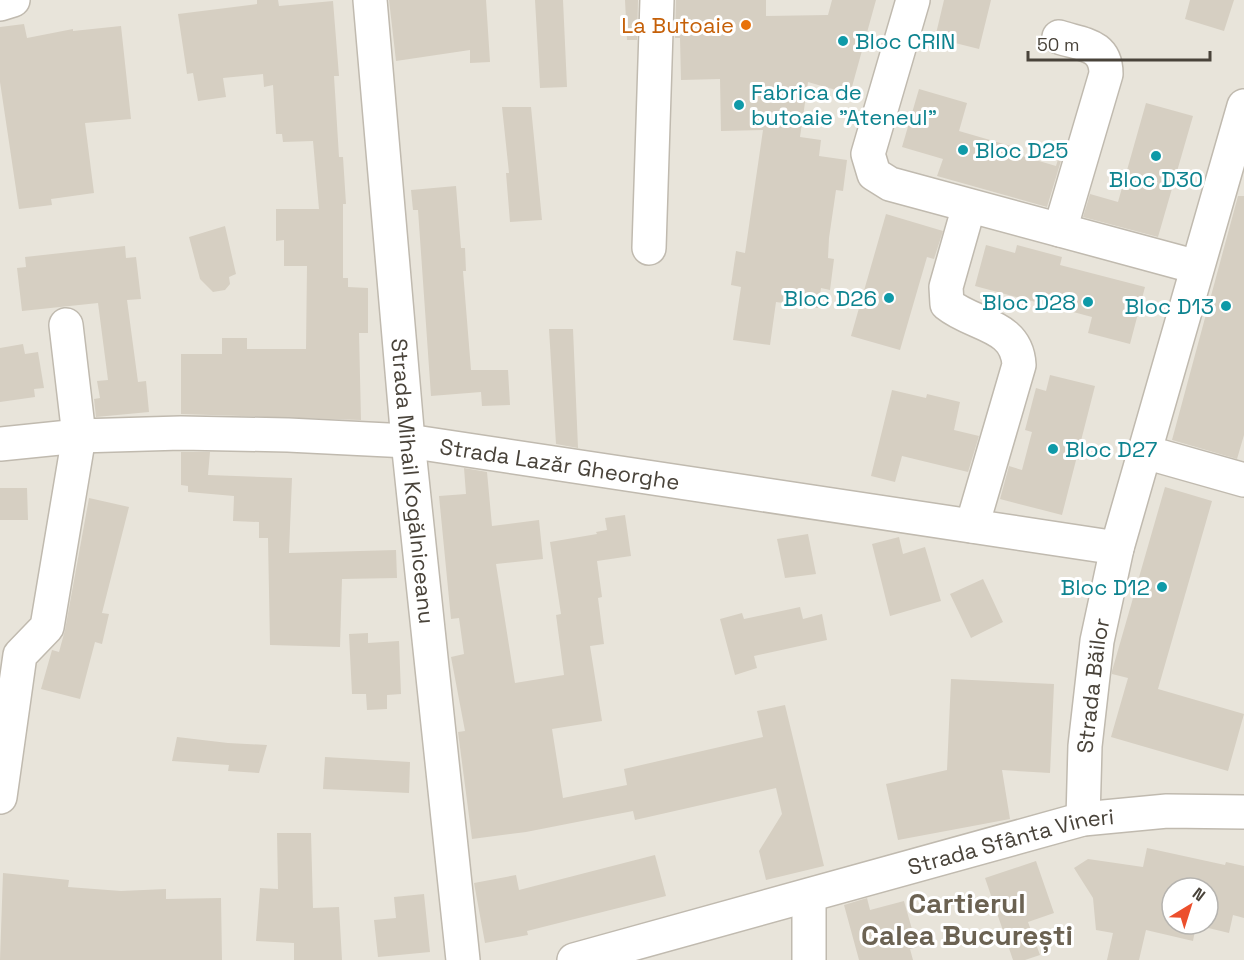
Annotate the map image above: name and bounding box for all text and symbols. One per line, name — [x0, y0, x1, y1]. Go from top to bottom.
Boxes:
place label: La Butoaie — [621, 11, 734, 39]
marker: La Butoaie — [739, 18, 753, 32]
scale bar — [1028, 24, 1210, 62]
place label: Bloc CRIN — [855, 27, 955, 55]
text: 50 m — [1037, 33, 1079, 56]
marker: Bloc CRIN — [836, 34, 850, 48]
place label: Fabrica de butoaie "Ateneul" — [751, 78, 937, 131]
marker: Fabrica de butoaie "Ateneul" — [732, 98, 746, 112]
place label: Bloc D25 — [975, 136, 1068, 164]
marker: Bloc D25 — [956, 143, 970, 157]
marker: Bloc D30 — [1149, 149, 1163, 163]
place label: Bloc D30 — [1109, 165, 1203, 193]
place label: Bloc D26 — [783, 284, 877, 312]
place label: Bloc D28 — [982, 288, 1076, 316]
marker: Bloc D26 — [882, 291, 896, 305]
place label: Bloc D13 — [1125, 292, 1214, 320]
marker: Bloc D28 — [1081, 295, 1095, 309]
marker: Bloc D13 — [1219, 299, 1233, 313]
street label: Strada Mihail Kogălniceanu — [385, 337, 441, 625]
street label: Strada Lazăr Gheorghe — [438, 432, 682, 496]
place label: Bloc D27 — [1065, 435, 1157, 463]
marker: Bloc D27 — [1046, 442, 1060, 456]
place label: Bloc D12 — [1061, 573, 1150, 601]
marker: Bloc D12 — [1155, 580, 1169, 594]
street label: Strada Băilor — [1071, 615, 1116, 754]
street label: Strada Sfânta Vineri — [904, 802, 1115, 881]
north arrow — [1160, 876, 1220, 936]
text: N — [1188, 883, 1210, 906]
district label: Cartierul Calea București — [861, 885, 1073, 953]

